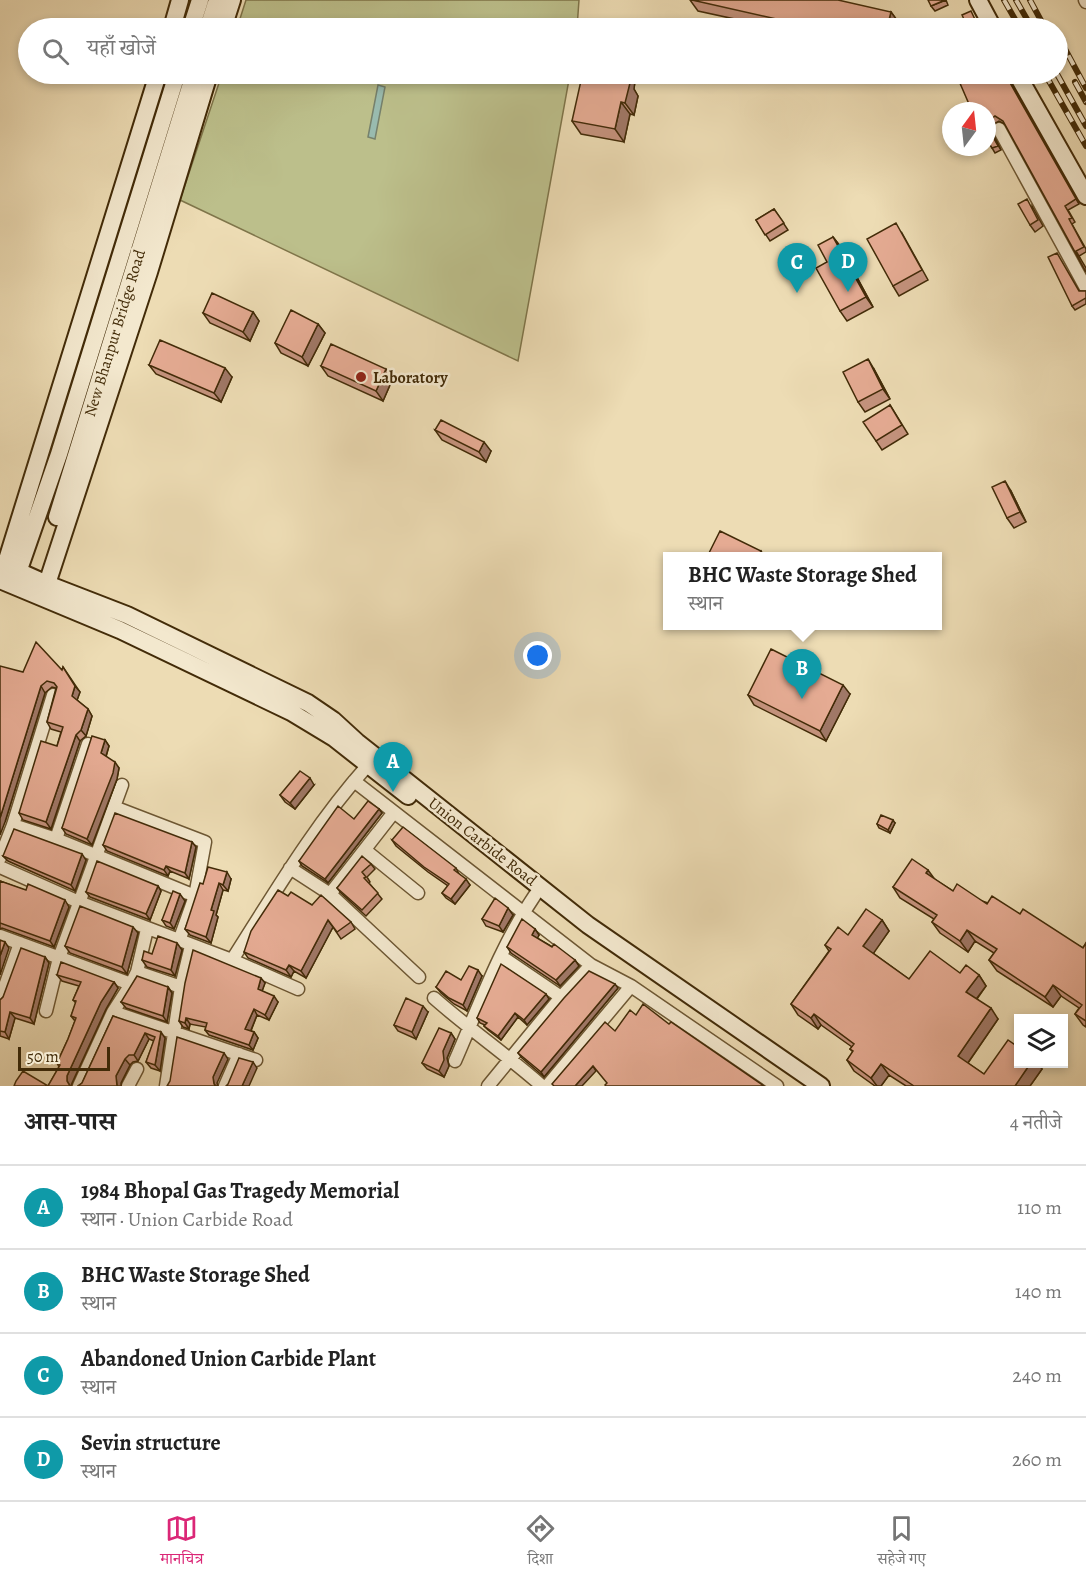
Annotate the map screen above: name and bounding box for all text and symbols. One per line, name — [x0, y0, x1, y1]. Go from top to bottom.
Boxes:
search box — [18, 18, 1068, 84]
text: यहाँ खोजें — [87, 33, 156, 63]
icon: search — [39, 35, 72, 68]
north arrow — [942, 102, 996, 156]
pin: D — [828, 242, 868, 292]
pin: C — [778, 244, 816, 293]
street label: New Bhanpur Bridge Road — [79, 247, 151, 420]
place label: Laboratory — [373, 367, 448, 389]
marker: Laboratory — [354, 370, 368, 384]
popup — [663, 552, 942, 630]
text: BHC Waste Storage Shed — [688, 560, 917, 590]
text: स्थान — [688, 590, 723, 617]
your location — [523, 641, 552, 670]
pin: B — [782, 650, 822, 699]
pin: A — [374, 742, 412, 792]
street label: Union Carbide Road — [424, 792, 542, 891]
map controls — [1014, 1014, 1068, 1068]
button: layers — [1014, 1014, 1068, 1068]
scale bar — [18, 1044, 110, 1072]
text: 50 m — [27, 1046, 59, 1068]
text: आस-पास — [24, 1104, 116, 1139]
text: 4 नतीजे — [1010, 1109, 1062, 1136]
text: 1984 Bhopal Gas Tragedy Memorial — [81, 1176, 399, 1206]
text: A — [37, 1194, 50, 1221]
text: 110 m — [1017, 1194, 1062, 1221]
text: स्थान · Union Carbide Road — [81, 1206, 293, 1233]
text: BHC Waste Storage Shed — [81, 1260, 310, 1290]
text: B — [37, 1278, 50, 1305]
text: 140 m — [1015, 1278, 1062, 1305]
text: स्थान — [81, 1290, 116, 1317]
text: Abandoned Union Carbide Plant — [81, 1344, 376, 1374]
text: C — [37, 1362, 50, 1389]
text: 240 m — [1012, 1362, 1062, 1389]
text: स्थान — [81, 1374, 116, 1401]
text: Sevin structure — [81, 1428, 221, 1458]
text: D — [37, 1446, 50, 1473]
text: 260 m — [1012, 1446, 1062, 1473]
text: स्थान — [81, 1458, 116, 1485]
tab: मानचित्र — [160, 1512, 204, 1574]
tab: दिशा — [524, 1512, 557, 1574]
tab: सहेजे गए — [877, 1512, 926, 1574]

